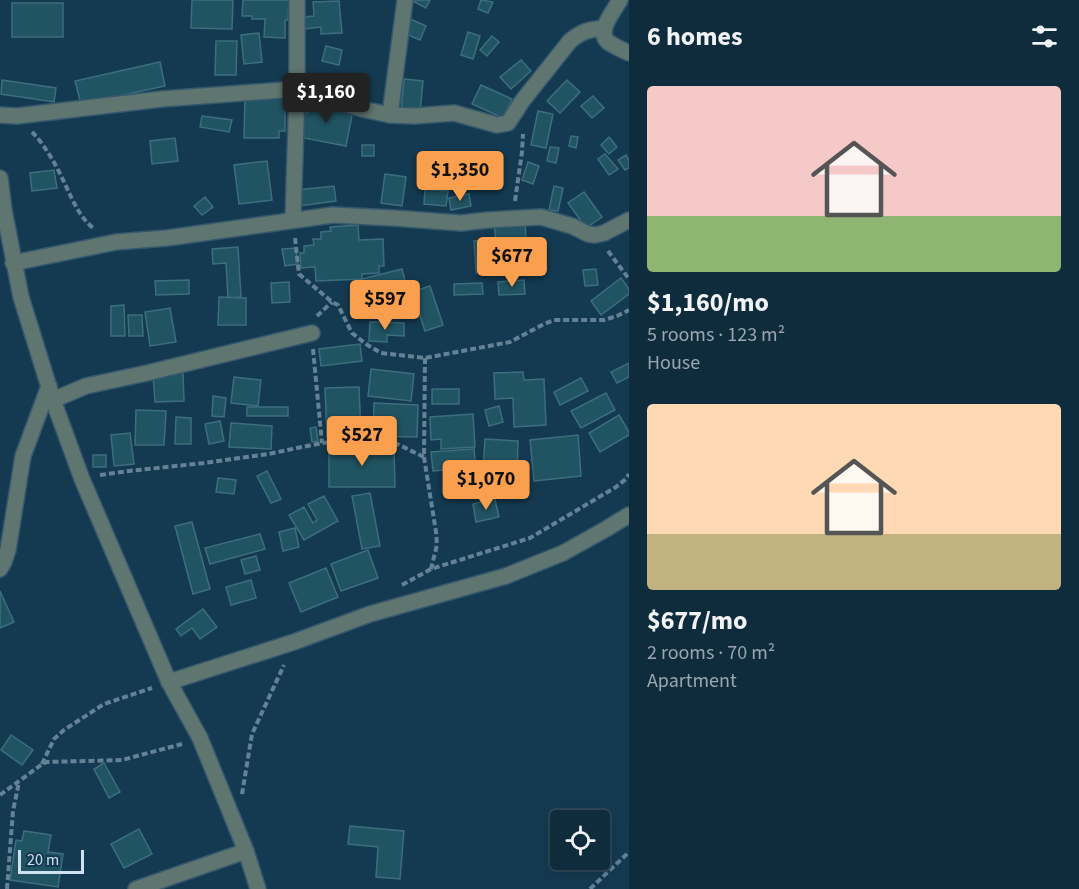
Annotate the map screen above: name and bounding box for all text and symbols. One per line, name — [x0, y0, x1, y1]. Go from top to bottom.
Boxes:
text: 6 homes — [647, 18, 742, 55]
icon: filters — [1028, 20, 1061, 53]
pin: $1,160 — [277, 73, 375, 124]
text: $1,160 — [297, 78, 355, 106]
icon: home — [800, 125, 908, 233]
pin: $1,350 — [411, 151, 509, 202]
text: $1,350 — [431, 156, 489, 184]
pin: $677 — [476, 237, 548, 288]
text: $677 — [491, 242, 533, 270]
pin: $597 — [349, 280, 421, 331]
text: $1,160/mo — [647, 284, 769, 321]
text: $597 — [364, 285, 406, 313]
text: 5 rooms · 123 m² — [647, 321, 785, 349]
text: House — [647, 349, 700, 377]
pin: $527 — [326, 416, 398, 467]
text: $527 — [341, 421, 383, 449]
icon: home — [800, 443, 908, 551]
pin: $1,070 — [437, 460, 535, 511]
text: $1,070 — [457, 465, 515, 493]
text: $677/mo — [647, 602, 747, 639]
text: 2 rooms · 70 m² — [647, 639, 775, 667]
text: Apartment — [647, 667, 737, 695]
map controls — [550, 810, 610, 870]
button: locate — [550, 810, 610, 870]
scale bar — [18, 847, 84, 874]
text: 20 m — [27, 849, 59, 871]

